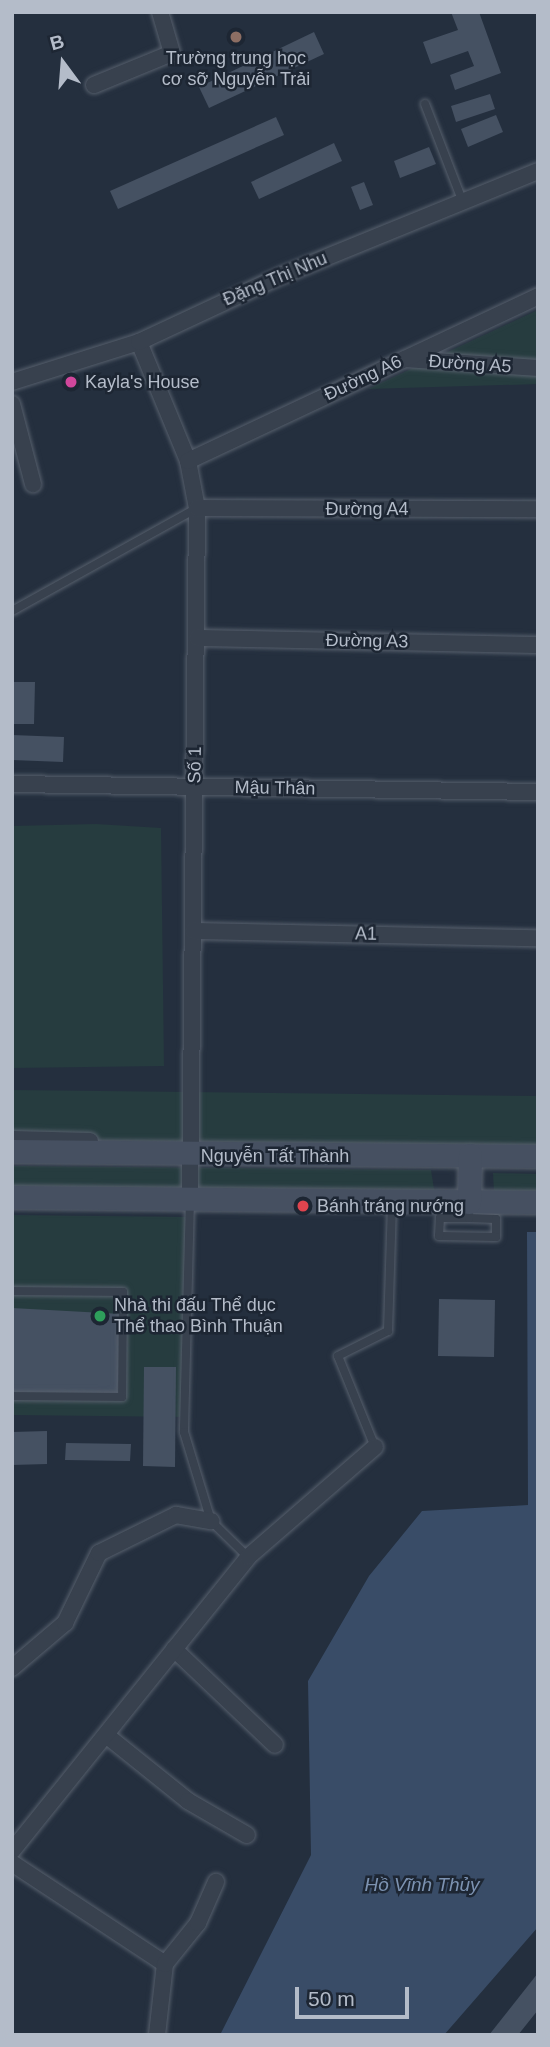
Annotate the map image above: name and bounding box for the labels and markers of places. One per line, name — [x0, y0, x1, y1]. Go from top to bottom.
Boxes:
marker: Trường trung học cơ sỡ Nguyễn Trải — [228, 29, 244, 45]
place label: Trường trung học cơ sỡ Nguyễn Trải — [162, 48, 310, 90]
place label: Kayla's House — [85, 371, 199, 393]
marker: Kayla's House — [63, 374, 79, 390]
place label: Bánh tráng nướng — [317, 1195, 464, 1217]
marker: Bánh tráng nướng — [295, 1198, 311, 1214]
place label: Nhà thi đấu Thể dục Thể thao Bình Thuận — [114, 1295, 283, 1338]
marker: Nhà thi đấu Thể dục Thể thao Bình Thuận — [92, 1308, 108, 1324]

